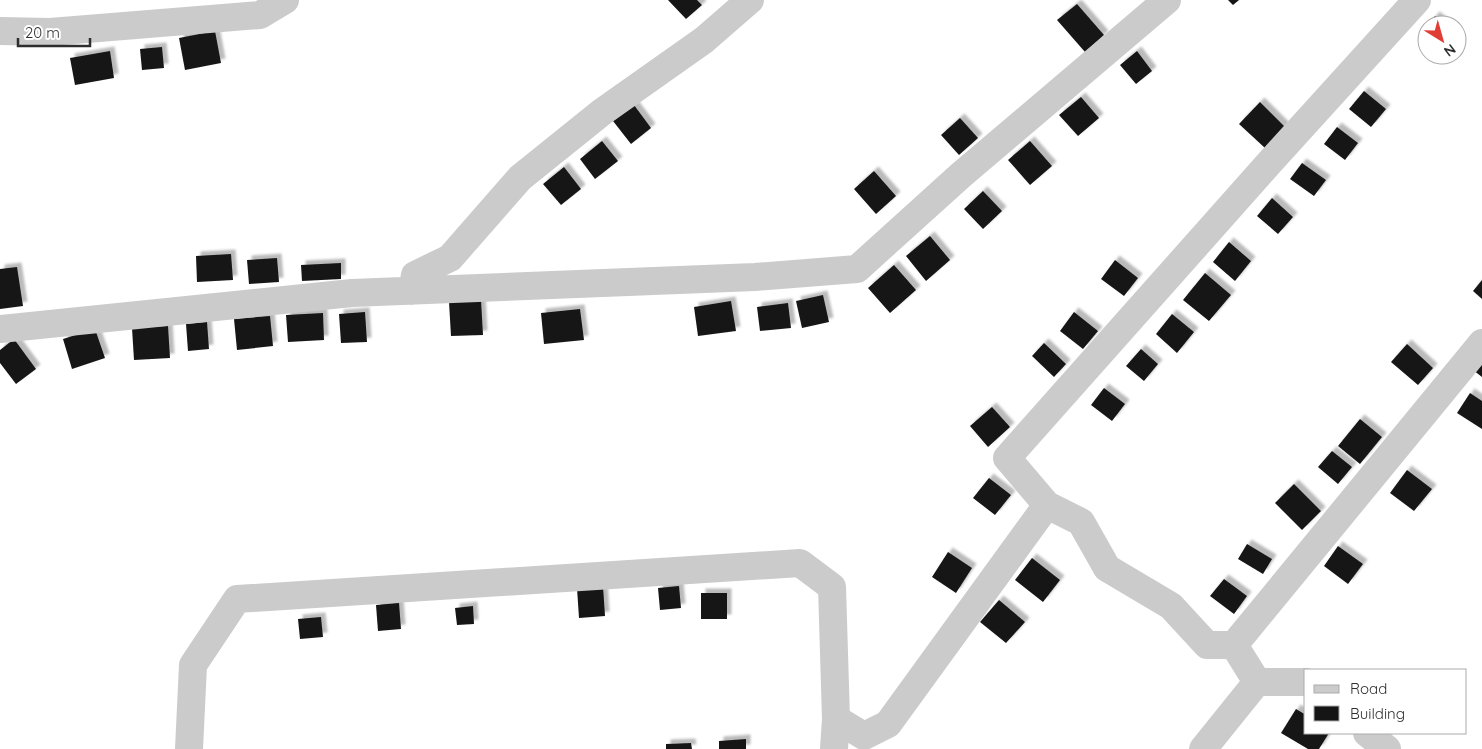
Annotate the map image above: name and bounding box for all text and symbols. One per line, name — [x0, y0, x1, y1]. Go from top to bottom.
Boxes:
scale bar — [18, 15, 90, 47]
north arrow — [1417, 15, 1467, 65]
text: 20 m — [25, 23, 60, 42]
text: N — [1440, 40, 1459, 61]
legend — [1304, 669, 1467, 734]
text: Road — [1350, 679, 1387, 698]
text: Building — [1350, 704, 1405, 723]

